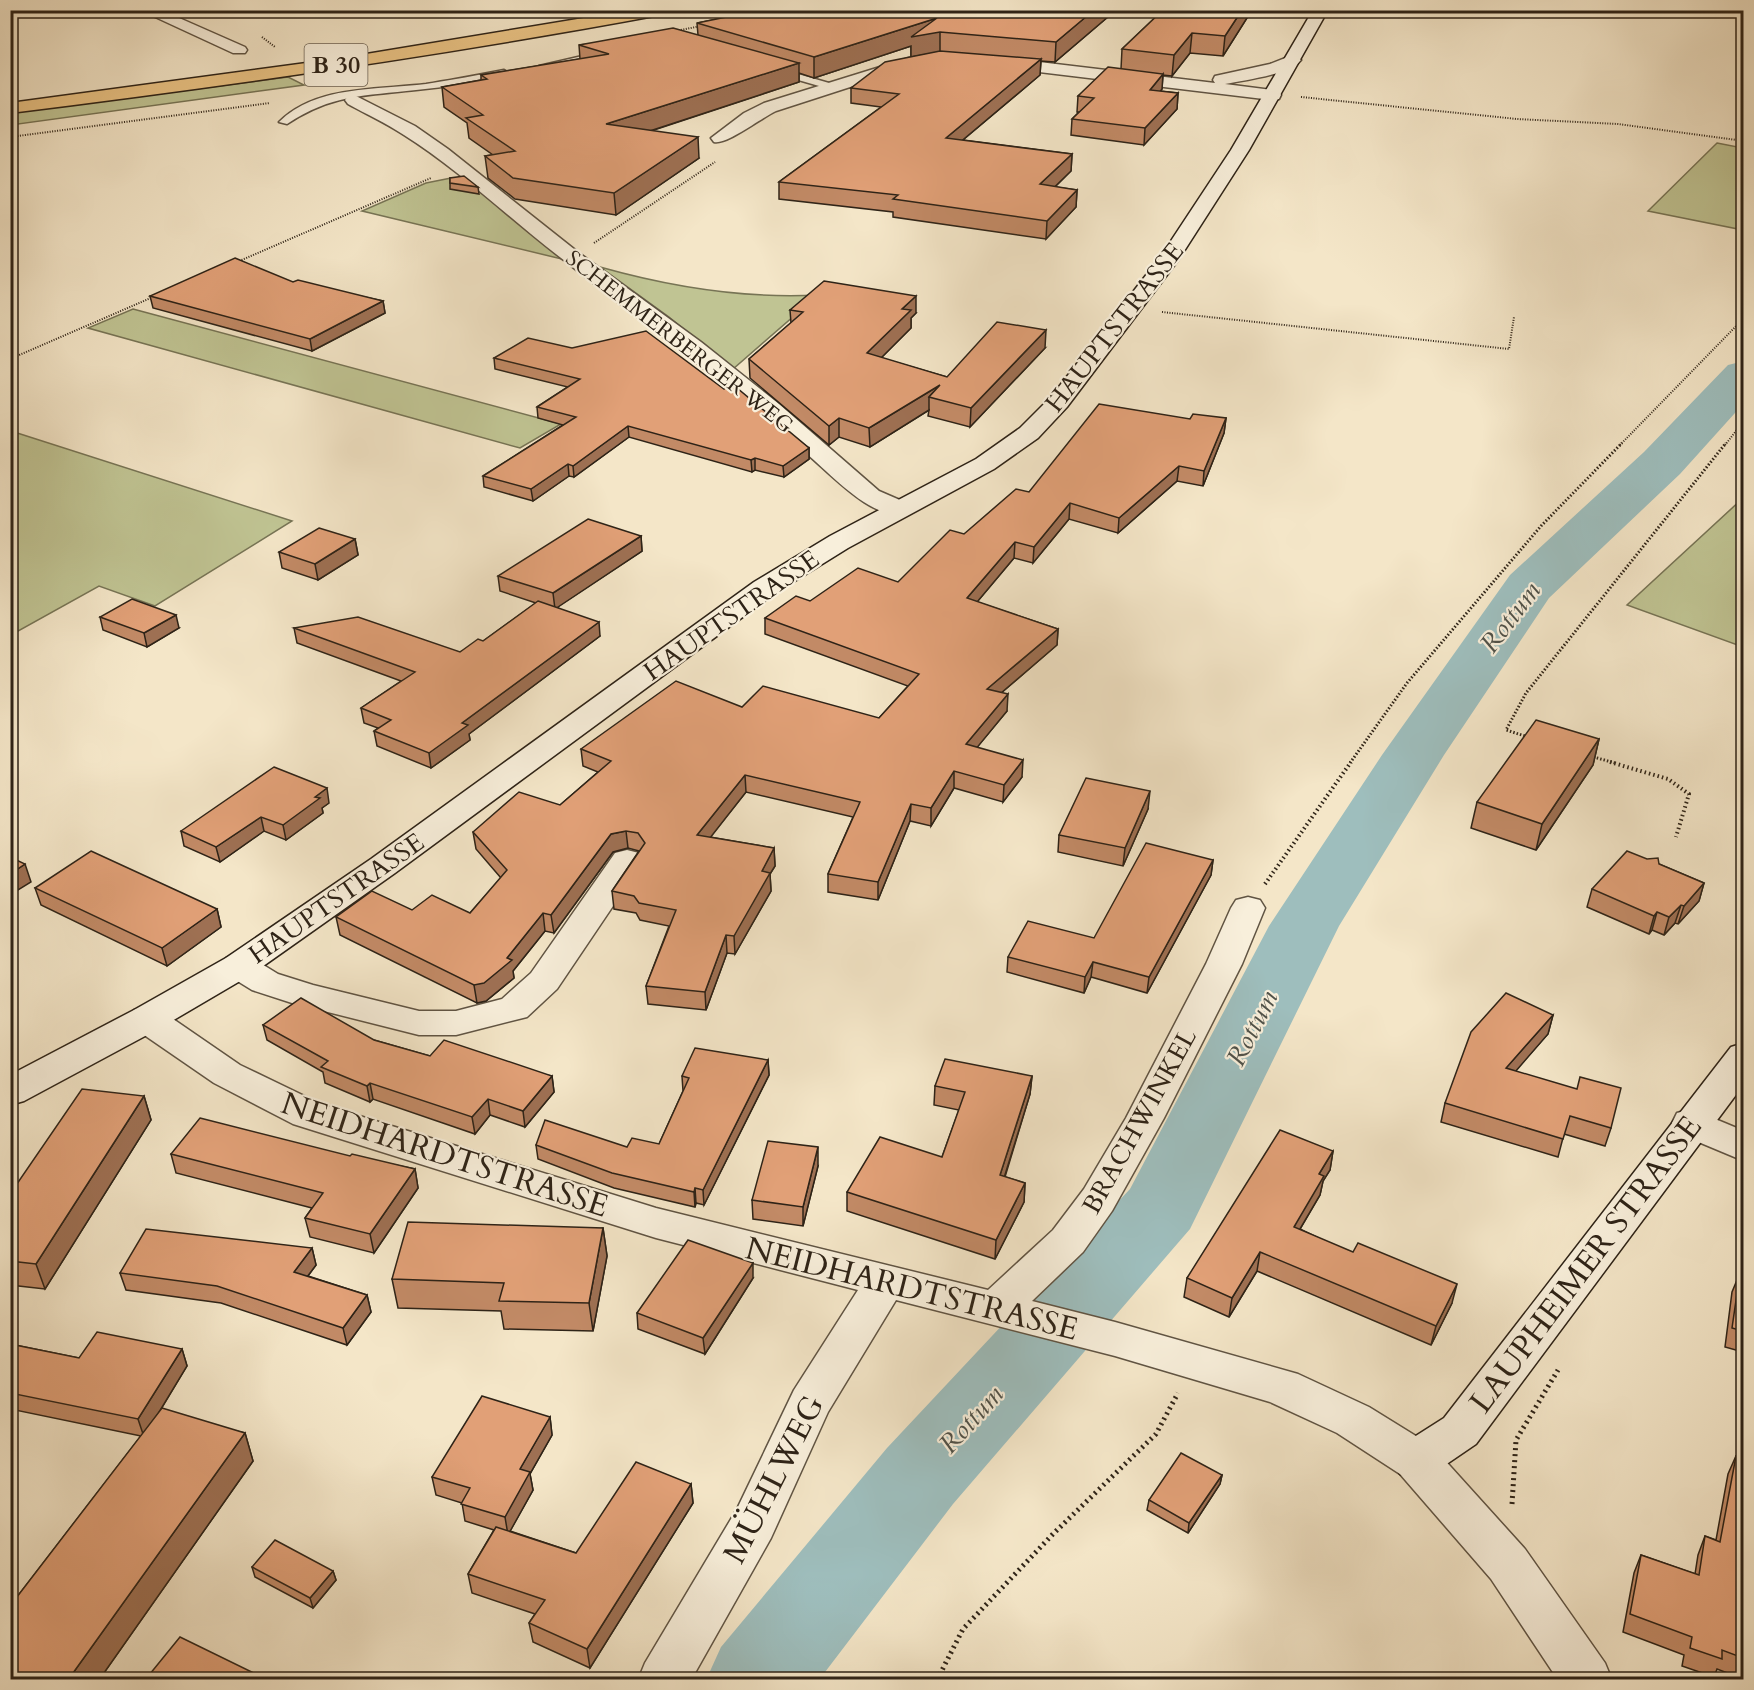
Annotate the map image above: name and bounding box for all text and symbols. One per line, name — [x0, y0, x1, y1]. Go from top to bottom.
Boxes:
road number: B 30 — [304, 44, 368, 86]
street label: HAUPTSTRASSE — [1037, 235, 1192, 419]
street label: SCHEMMERBERGER WEG — [559, 243, 799, 440]
street label: HAUPTSTRASSE — [637, 542, 826, 689]
water label: Rottum — [1471, 574, 1550, 661]
street label: HAUPTSTRASSE — [242, 825, 431, 972]
water label: Rottum — [1218, 983, 1287, 1073]
street label: BRACHWINKEL — [1074, 1022, 1205, 1220]
street label: NEIDHARDTSTRASSE — [276, 1081, 614, 1229]
street label: LAUPHEIMER STRASSE — [1459, 1107, 1712, 1422]
street label: NEIDHARDTSTRASSE — [741, 1226, 1083, 1352]
water label: Rottum — [931, 1377, 1012, 1462]
street label: MÜHLWEG — [713, 1388, 835, 1571]

